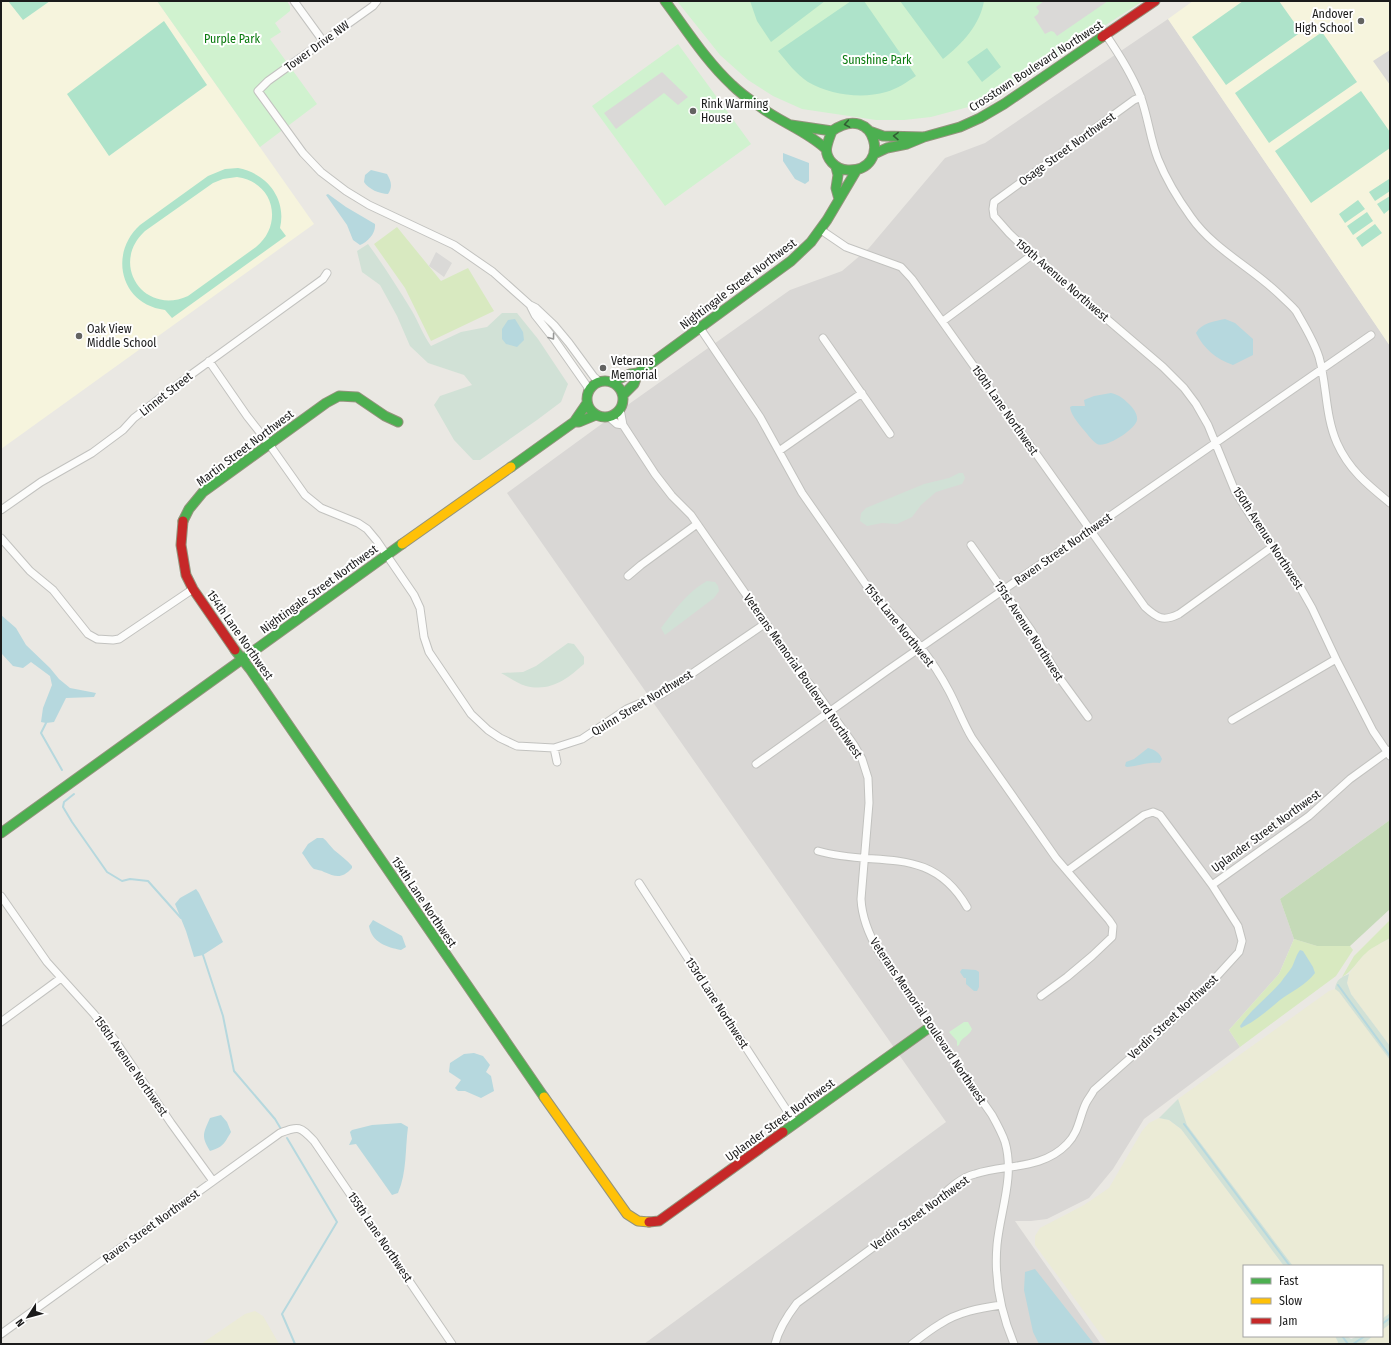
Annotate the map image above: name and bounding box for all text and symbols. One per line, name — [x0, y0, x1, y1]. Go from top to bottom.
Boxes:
place label: Andover High School — [1295, 7, 1354, 35]
marker: Andover High School — [1356, 16, 1366, 26]
street label: Crosstown Boulevard Northwest — [967, 17, 1105, 114]
street label: Tower Drive NW — [282, 18, 352, 74]
park label: Purple Park — [204, 32, 260, 46]
park label: Sunshine Park — [842, 53, 912, 67]
place label: Rink Warming House — [701, 97, 769, 125]
marker: Rink Warming House — [688, 106, 698, 116]
street label: Osage Street Northwest — [1016, 109, 1118, 189]
one-way arrow — [843, 119, 850, 128]
one-way arrow — [893, 132, 899, 140]
street label: Nightingale Street Northwest — [677, 236, 799, 332]
street label: 150th Avenue Northwest — [1012, 236, 1112, 324]
place label: Oak View Middle School — [87, 322, 156, 350]
marker: Oak View Middle School — [74, 331, 84, 341]
one-way arrow — [548, 333, 555, 340]
place label: Veterans Memorial — [611, 354, 657, 382]
street label: 150th Lane Northwest — [969, 362, 1041, 458]
marker: Veterans Memorial — [598, 363, 608, 373]
street label: Linnet Street — [137, 369, 195, 419]
street label: Martin Street Northwest — [194, 407, 296, 489]
street label: 150th Avenue Northwest — [1230, 484, 1306, 592]
street label: Raven Street Northwest — [1012, 510, 1114, 588]
street label: Nightingale Street Northwest — [258, 542, 381, 636]
street label: 151st Avenue Northwest — [992, 579, 1066, 683]
street label: 151st Lane Northwest — [861, 580, 937, 670]
street label: 154th Lane Northwest — [204, 588, 276, 683]
street label: Veterans Memorial Boulevard Northwest — [741, 591, 865, 761]
street label: Quinn Street Northwest — [589, 667, 695, 739]
street label: Uplander Street Northwest — [1209, 787, 1323, 875]
street label: 154th Lane Northwest — [389, 854, 460, 950]
street label: Veterans Memorial Boulevard Northwest — [867, 935, 989, 1107]
street label: 153rd Lane Northwest — [682, 955, 752, 1051]
street label: Verdin Street Northwest — [1125, 972, 1221, 1062]
street label: 156th Avenue Northwest — [91, 1013, 171, 1119]
street label: Uplander Street Northwest — [723, 1076, 837, 1164]
street label: Verdin Street Northwest — [868, 1173, 972, 1253]
street label: Raven Street Northwest — [100, 1186, 202, 1266]
street label: 155th Lane Northwest — [345, 1189, 415, 1285]
legend — [1243, 1265, 1383, 1337]
text: Fast — [1279, 1274, 1298, 1288]
text: Slow — [1279, 1294, 1302, 1308]
north arrow — [8, 1297, 48, 1337]
text: Jam — [1279, 1314, 1297, 1328]
text: N — [13, 1316, 28, 1329]

